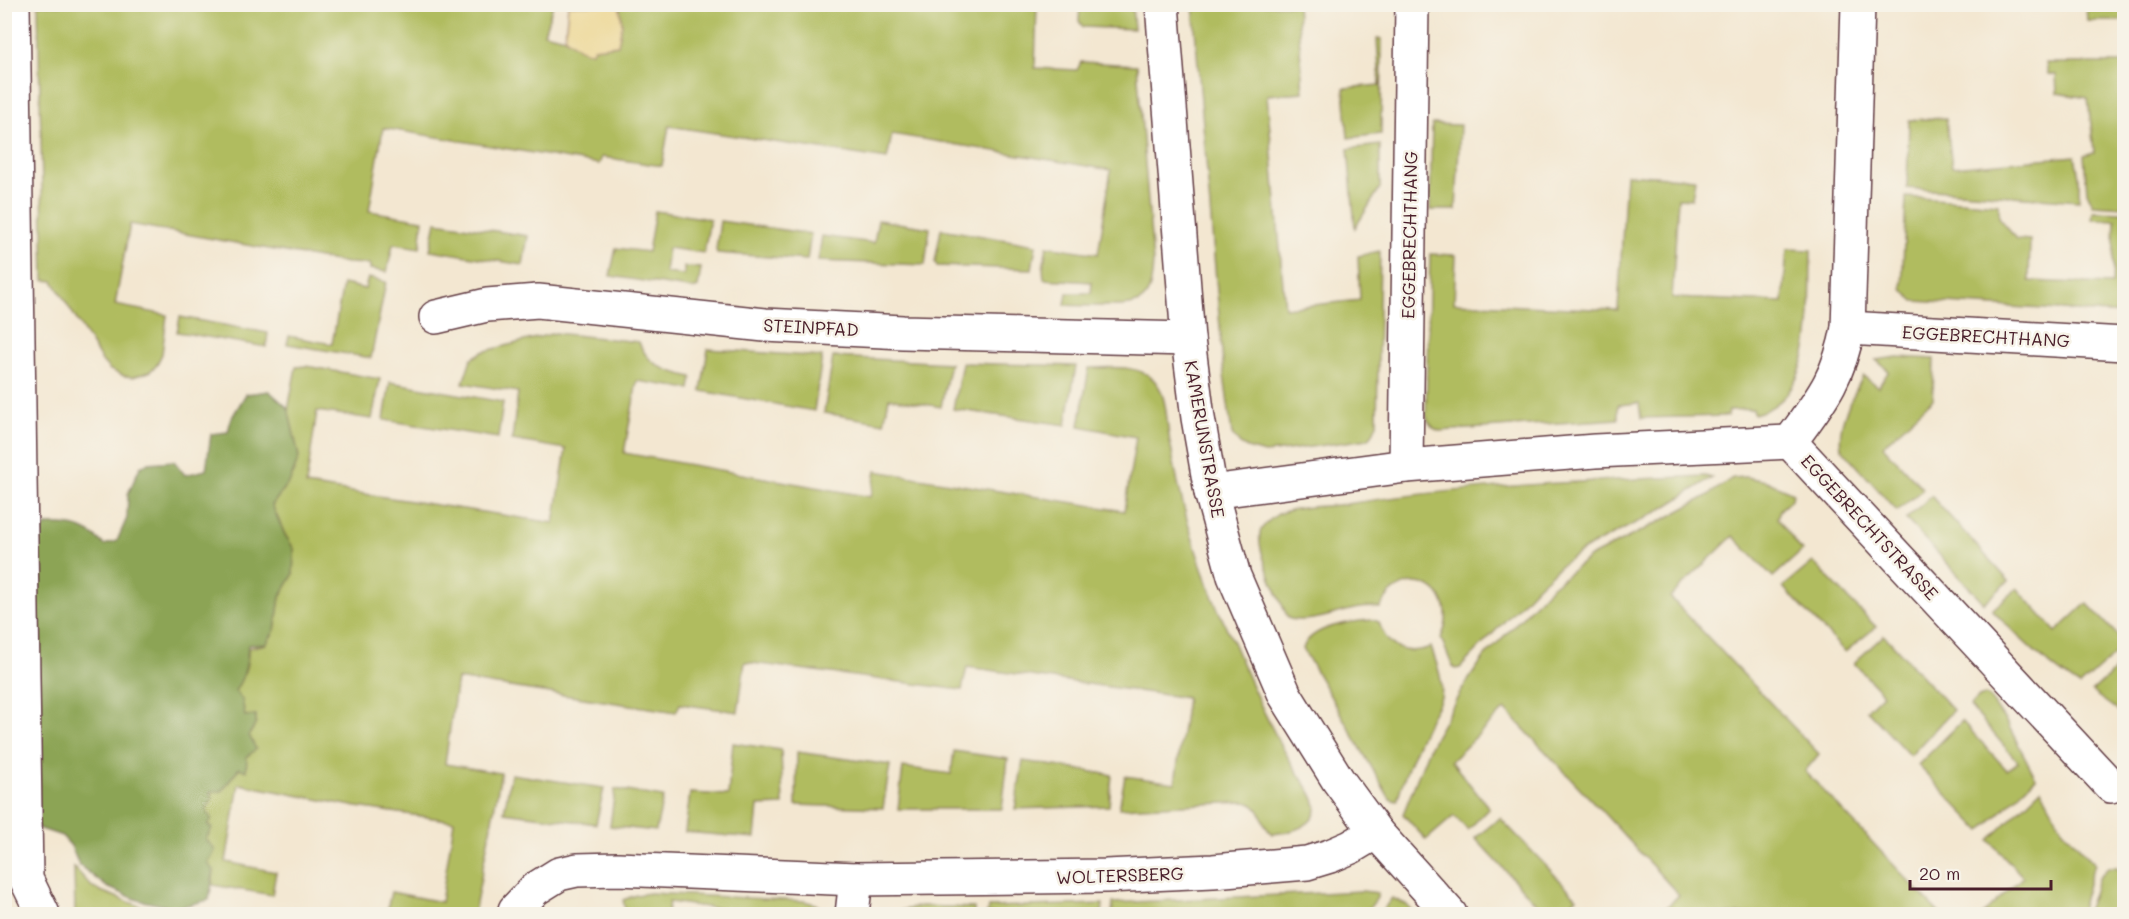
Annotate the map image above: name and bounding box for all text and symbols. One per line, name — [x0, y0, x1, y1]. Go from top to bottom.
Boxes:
street label: EGGEBRECHTHANG — [1396, 151, 1422, 319]
street label: STEINPFAD — [763, 313, 859, 341]
street label: EGGEBRECHTHANG — [1902, 320, 2070, 352]
street label: KAMERUNSTRASSE — [1179, 358, 1231, 520]
street label: EGGEBRECHTSTRASSE — [1796, 449, 1944, 605]
scale bar — [1910, 853, 2051, 891]
street label: WOLTERSBERG — [1056, 861, 1184, 889]
text: 20 m — [1919, 861, 1960, 885]

